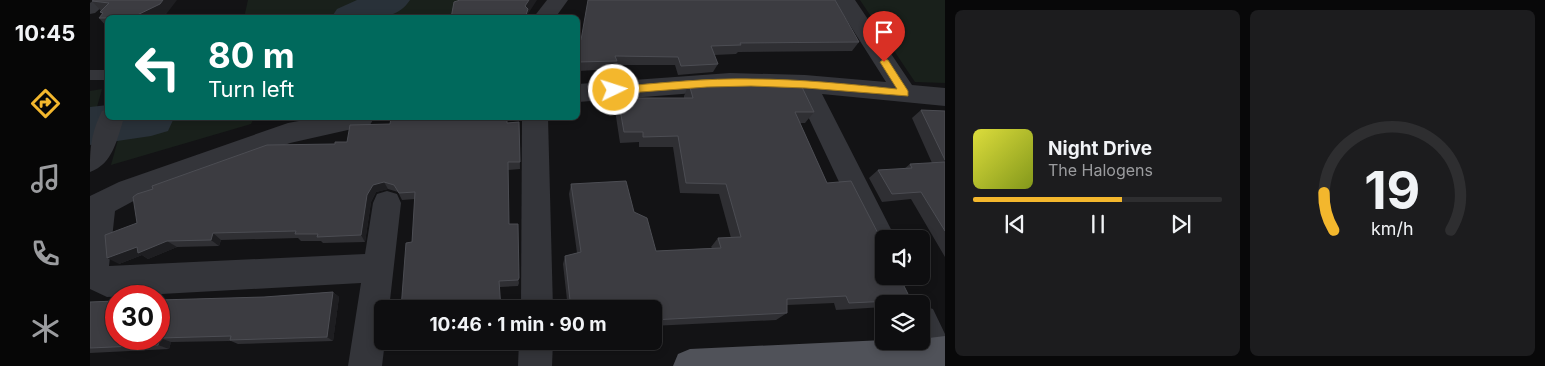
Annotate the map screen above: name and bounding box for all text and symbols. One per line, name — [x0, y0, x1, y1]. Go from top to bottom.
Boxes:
pin — [863, 11, 905, 62]
icon: arrive — [870, 18, 898, 46]
text: 10:45 — [15, 20, 75, 46]
text: 80 m — [208, 34, 295, 76]
icon: left — [125, 35, 190, 100]
position arrow — [587, 63, 639, 115]
text: Turn left — [208, 76, 294, 102]
icon: directions — [28, 86, 63, 121]
text: Night Drive — [1048, 137, 1152, 160]
text: 19 — [1364, 159, 1421, 222]
text: The Halogens — [1048, 160, 1153, 180]
icon: music — [28, 161, 63, 196]
icon: previous — [1001, 210, 1029, 238]
icon: pause — [1084, 210, 1112, 238]
icon: next — [1167, 210, 1195, 238]
text: km/h — [1371, 218, 1414, 239]
map controls — [875, 230, 930, 350]
button: sound — [875, 230, 930, 285]
icon: phone — [28, 236, 63, 271]
speed limit sign: 30 — [105, 285, 170, 350]
button: layers — [875, 295, 930, 350]
icon: climate — [28, 311, 63, 346]
text: 10:46 · 1 min · 90 m — [429, 313, 607, 336]

